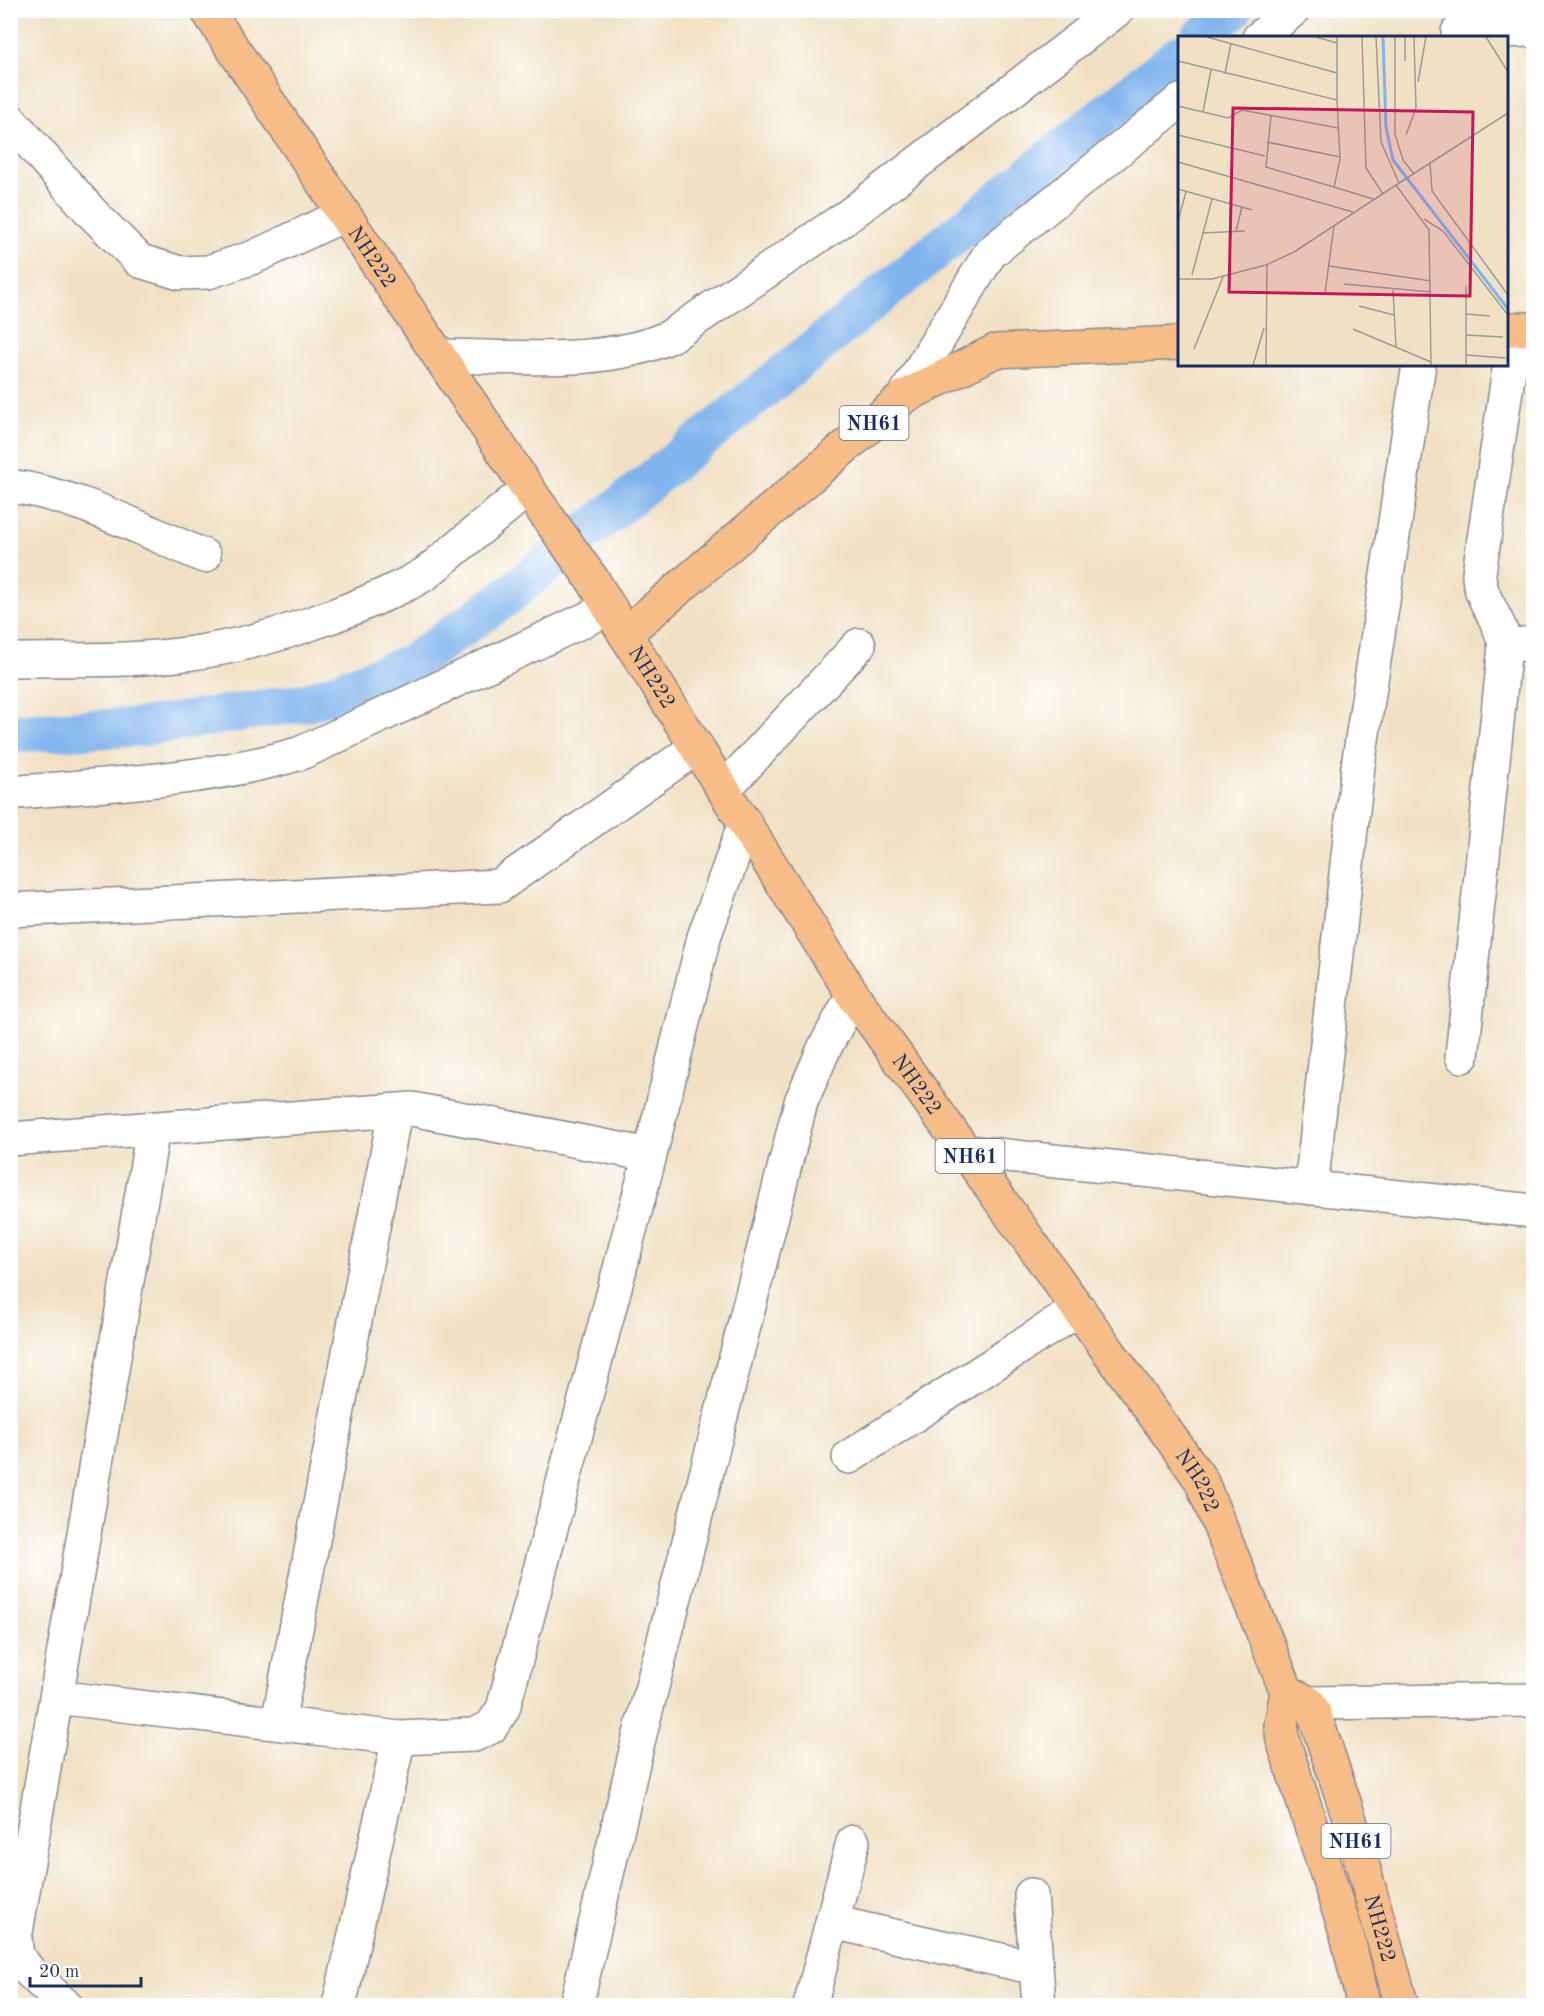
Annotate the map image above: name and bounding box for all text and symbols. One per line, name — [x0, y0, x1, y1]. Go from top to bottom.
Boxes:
inset map — [1178, 36, 1508, 366]
street label: NH222 — [343, 223, 399, 292]
road number: NH61 — [840, 406, 908, 440]
street label: NH222 — [623, 643, 678, 713]
street label: NH222 — [887, 1051, 945, 1119]
road number: NH61 — [936, 1139, 1004, 1173]
street label: NH222 — [1170, 1446, 1222, 1516]
road number: NH61 — [1322, 1824, 1390, 1858]
street label: NH222 — [1359, 1892, 1398, 1965]
scale bar — [30, 1950, 141, 1988]
text: 20 m — [39, 1963, 79, 1981]

